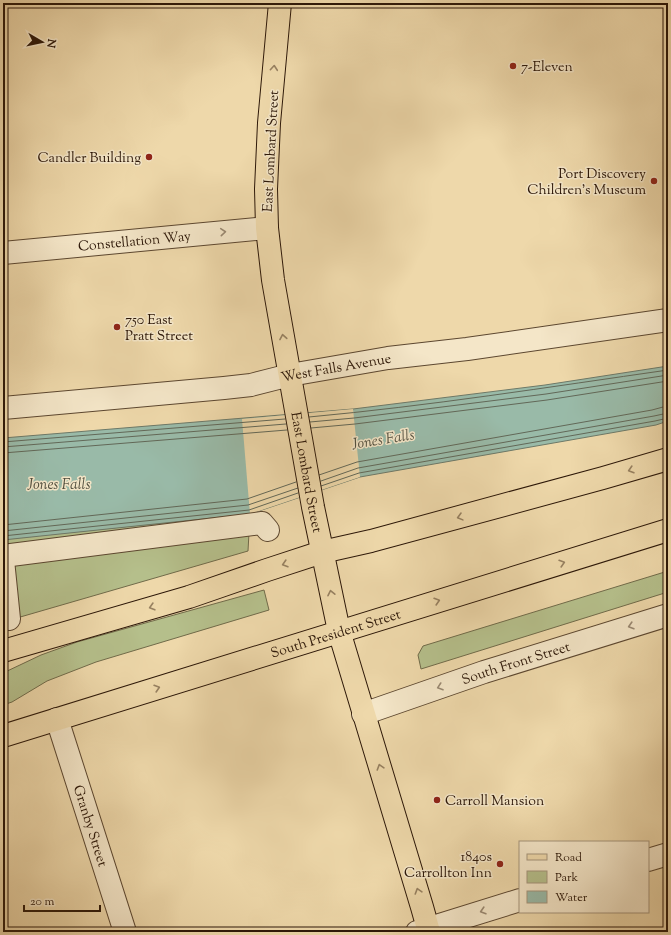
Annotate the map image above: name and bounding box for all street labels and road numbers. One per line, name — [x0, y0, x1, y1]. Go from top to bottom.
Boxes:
street label: East Lombard Street — [259, 89, 285, 213]
street label: Constellation Way — [77, 227, 192, 258]
street label: West Falls Avenue — [279, 350, 393, 389]
street label: East Lombard Street — [284, 411, 326, 535]
street label: South President Street — [268, 605, 404, 665]
street label: South Front Street — [459, 638, 573, 691]
street label: Granby Street — [67, 783, 112, 870]

